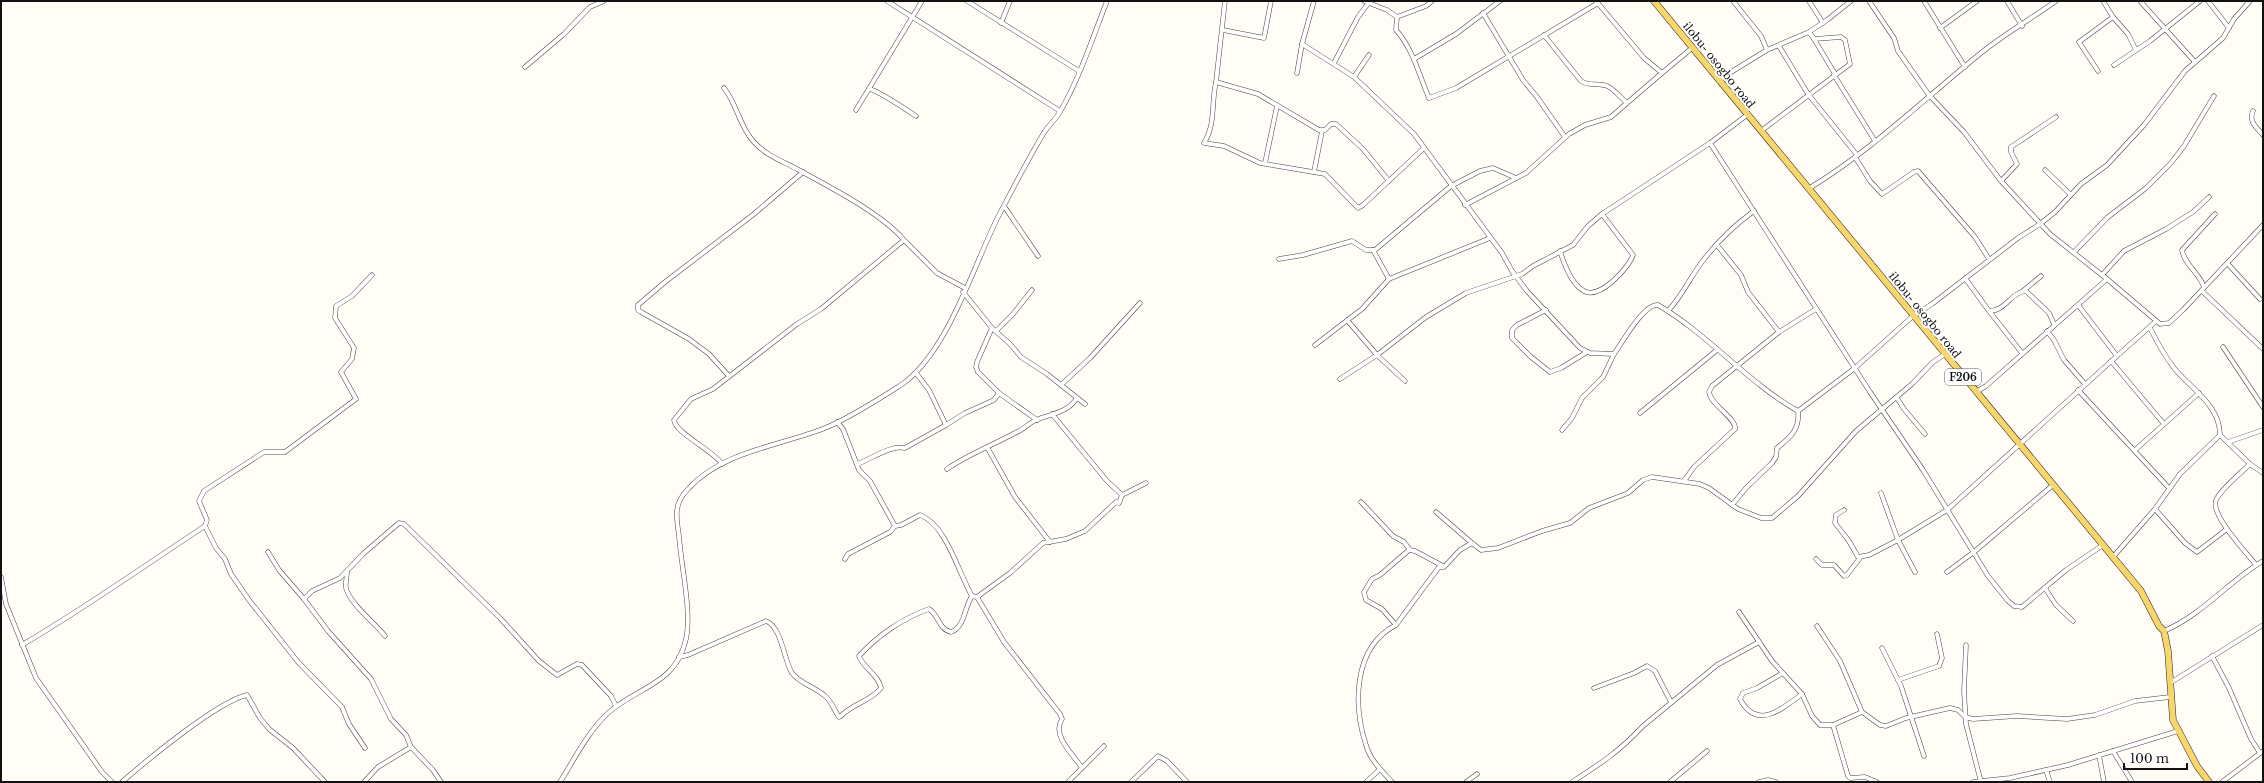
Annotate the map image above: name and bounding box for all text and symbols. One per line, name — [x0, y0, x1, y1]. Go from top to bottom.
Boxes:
street label: ilobu- osogbo road — [1680, 19, 1758, 111]
street label: ilobu- osogbo road — [1886, 269, 1964, 361]
road number: F206 — [1945, 369, 1981, 385]
scale bar — [2124, 745, 2187, 771]
text: 100 m — [2130, 751, 2169, 766]

